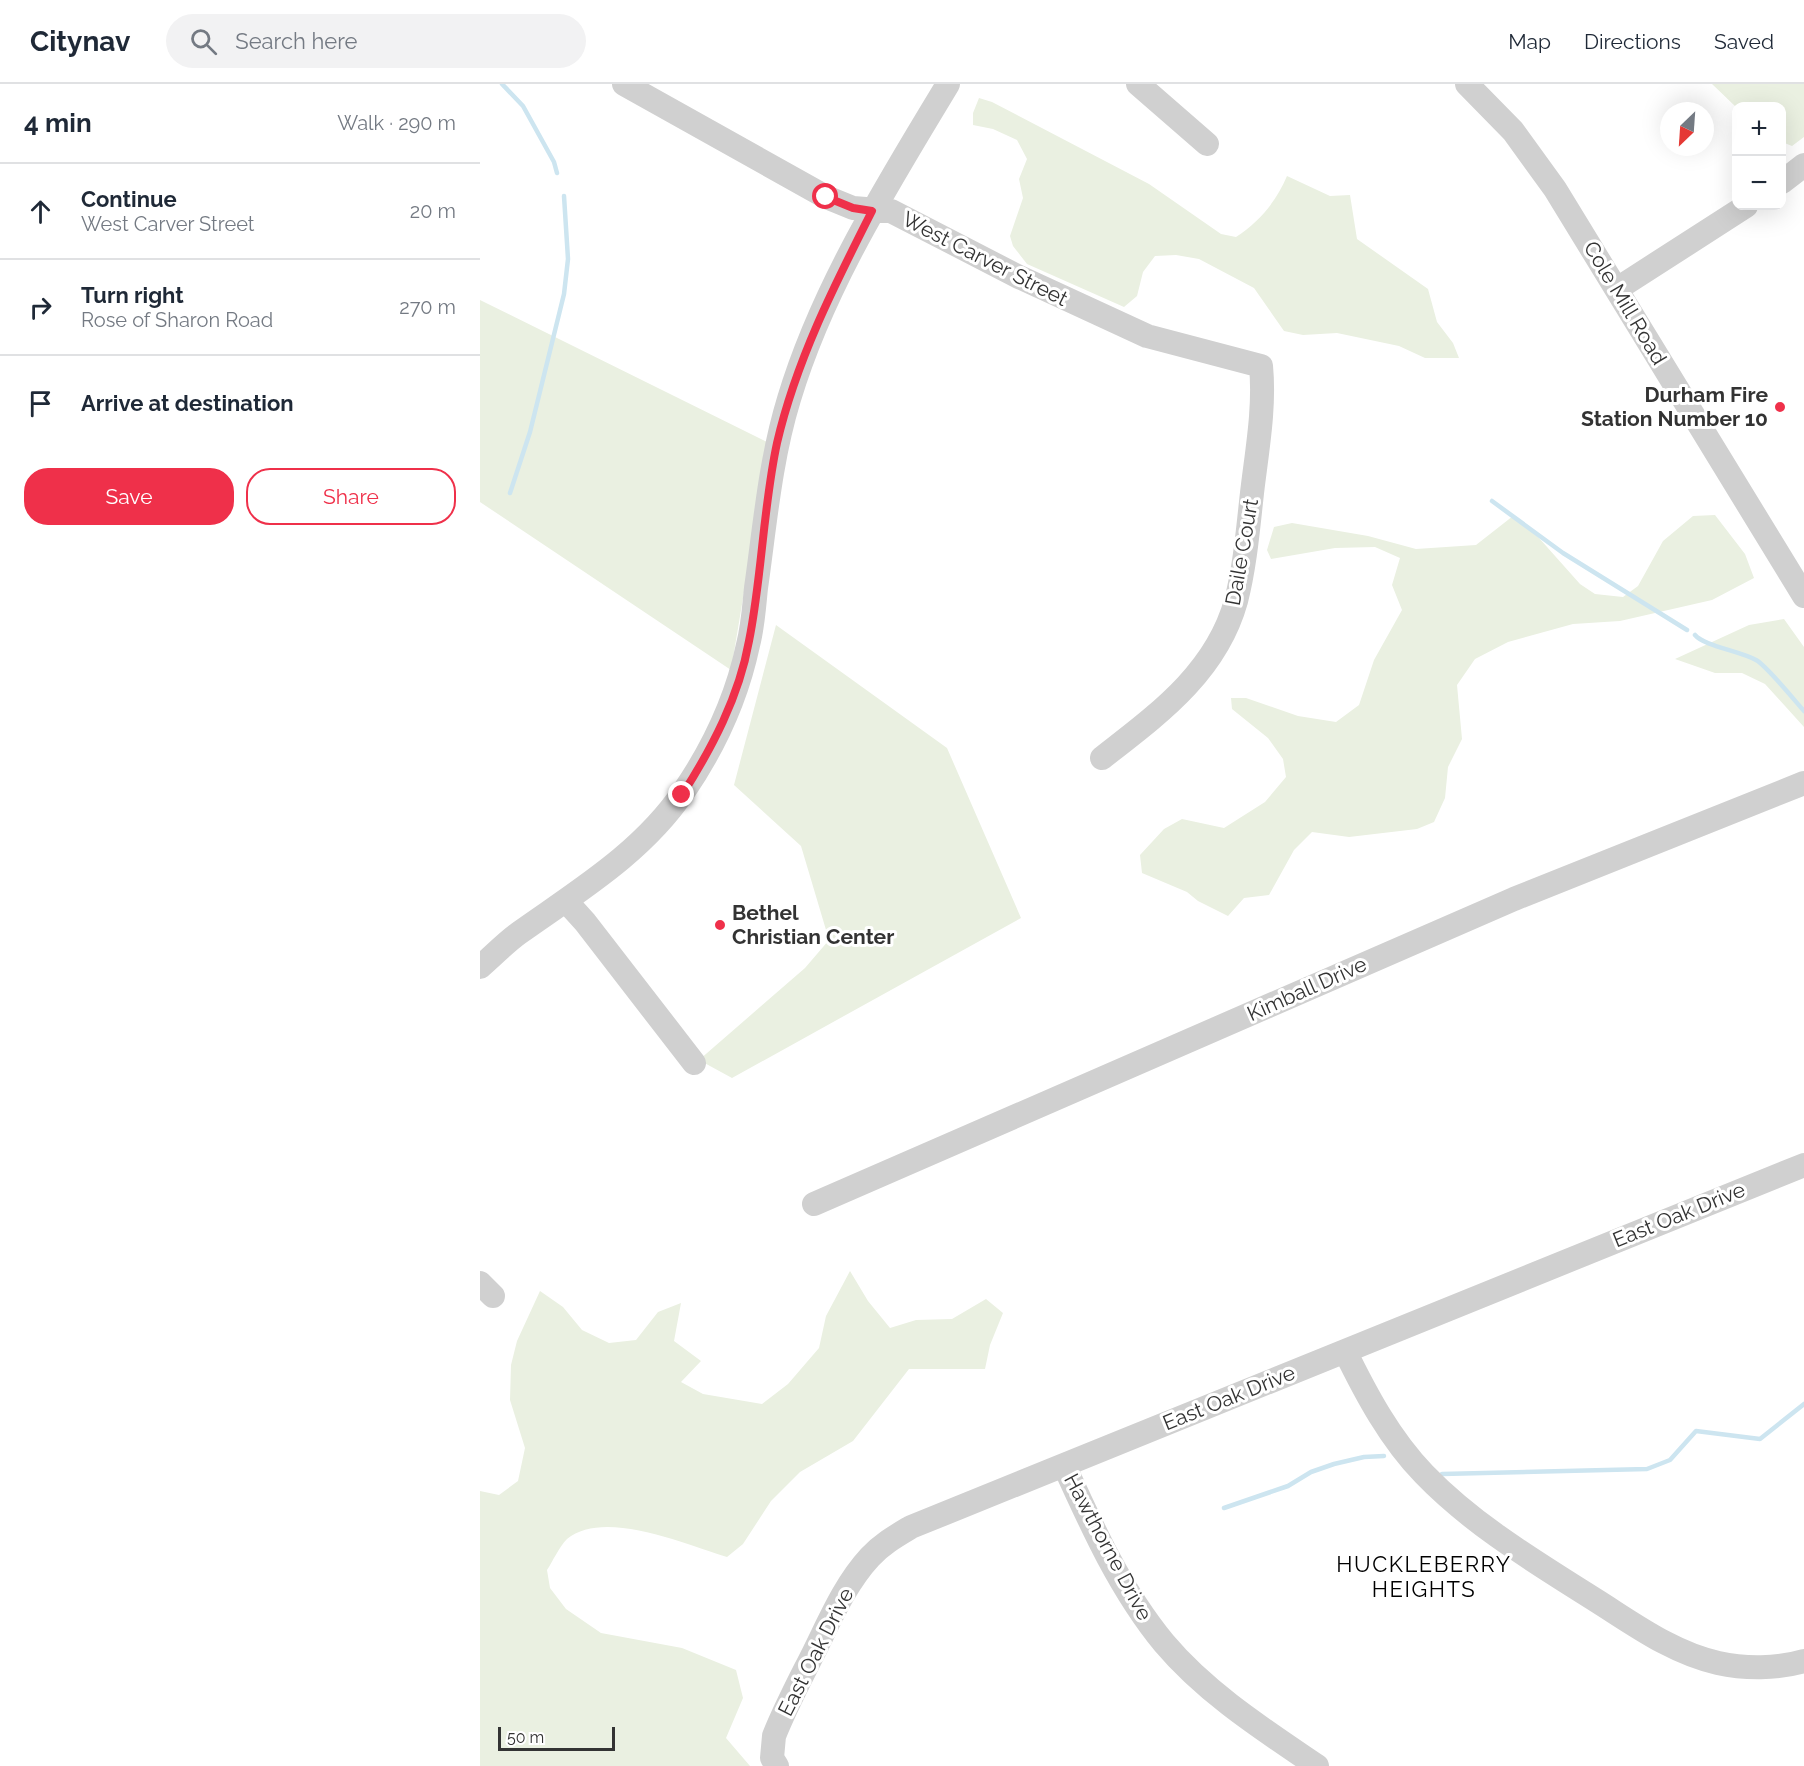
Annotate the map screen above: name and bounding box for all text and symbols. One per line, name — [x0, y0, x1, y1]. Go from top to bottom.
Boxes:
search box — [166, 14, 586, 68]
text: Citynav — [30, 25, 130, 58]
icon: search — [187, 25, 220, 58]
text: Search here — [235, 28, 357, 54]
text: Map — [1508, 29, 1551, 54]
text: Directions — [1584, 29, 1681, 54]
text: Saved — [1714, 29, 1774, 54]
north arrow — [1660, 102, 1714, 156]
map controls — [1732, 102, 1786, 210]
button: + — [1732, 102, 1786, 156]
text: 4 min — [24, 108, 92, 138]
text: Walk · 290 m — [337, 111, 456, 135]
button: − — [1732, 156, 1786, 210]
route start — [812, 183, 838, 209]
text: Continue — [81, 186, 177, 212]
icon: ahead — [24, 195, 57, 228]
text: 20 m — [410, 199, 456, 223]
street label: West Carver Street — [898, 206, 1072, 311]
text: West Carver Street — [81, 212, 255, 236]
street label: Cole Mill Road — [1579, 236, 1672, 369]
text: Turn right — [81, 282, 184, 308]
icon: right — [24, 291, 57, 324]
text: 270 m — [399, 295, 456, 319]
text: Rose of Sharon Road — [81, 308, 273, 332]
place label: Durham Fire Station Number 10 — [1581, 382, 1768, 431]
icon: arrive — [24, 387, 57, 420]
text: Arrive at destination — [81, 390, 294, 416]
marker: Durham Fire Station Number 10 — [1773, 400, 1787, 414]
button: Save — [24, 468, 234, 525]
button: Share — [246, 468, 456, 525]
street label: Daile Court — [1220, 496, 1263, 607]
route end — [668, 781, 694, 807]
place label: Bethel Christian Center — [732, 900, 894, 949]
marker: Bethel Christian Center — [713, 918, 727, 932]
street label: Kimball Drive — [1243, 951, 1370, 1026]
street label: East Oak Drive — [1609, 1177, 1749, 1252]
street label: East Oak Drive — [1159, 1360, 1299, 1435]
street label: Hawthorne Drive — [1059, 1469, 1158, 1624]
district label: HUCKLEBERRY HEIGHTS — [1336, 1551, 1512, 1602]
street label: East Oak Drive — [773, 1584, 859, 1720]
scale bar — [498, 1724, 615, 1752]
text: 50 m — [507, 1728, 544, 1747]

